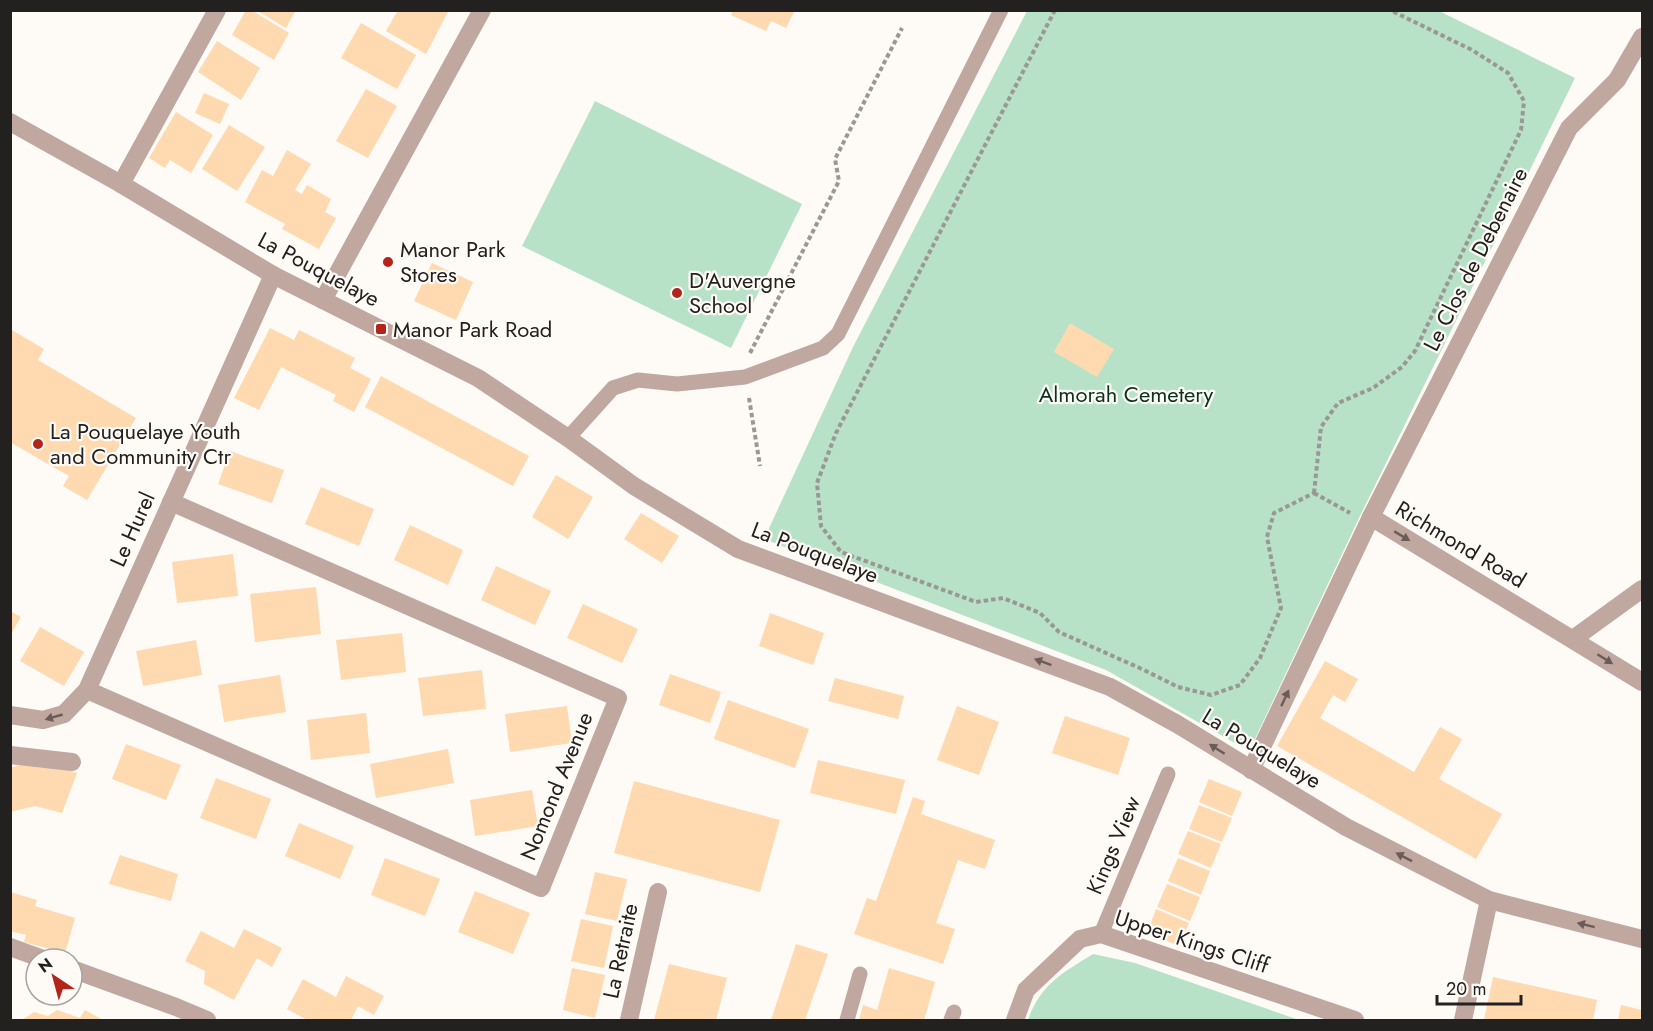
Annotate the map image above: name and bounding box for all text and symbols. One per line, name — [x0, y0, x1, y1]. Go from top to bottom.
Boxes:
street label: Le Clos de Debenaire — [1415, 162, 1535, 356]
street label: La Pouquelaye — [252, 223, 386, 315]
place label: Manor Park Stores — [400, 233, 506, 290]
marker: Manor Park Stores — [381, 255, 395, 269]
place label: D'Auvergne School — [689, 264, 796, 321]
marker: D'Auvergne School — [670, 286, 684, 300]
place label: Manor Park Road — [393, 313, 552, 345]
marker: Manor Park Road — [374, 322, 388, 336]
park label: Almorah Cemetery — [1039, 378, 1214, 410]
place label: La Pouquelaye Youth and Community Ctr — [50, 415, 241, 472]
marker: La Pouquelaye Youth and Community Ctr — [31, 437, 45, 451]
street label: Le Hurel — [101, 487, 163, 571]
street label: Richmond Road — [1390, 492, 1532, 596]
street label: La Pouquelaye — [747, 513, 883, 591]
one-way arrow — [1394, 531, 1410, 542]
one-way arrow — [1597, 654, 1613, 665]
one-way arrow — [1034, 657, 1052, 667]
one-way arrow — [1281, 690, 1290, 707]
street label: La Pouquelaye — [1196, 700, 1328, 796]
street label: Nomond Avenue — [512, 707, 600, 865]
one-way arrow — [45, 713, 63, 722]
one-way arrow — [1209, 744, 1225, 755]
street label: Kings View — [1078, 791, 1148, 899]
one-way arrow — [1396, 852, 1413, 862]
street label: La Retraite — [594, 900, 646, 1002]
street label: Upper Kings Cliff — [1111, 901, 1274, 981]
one-way arrow — [1577, 919, 1595, 929]
north arrow — [24, 947, 84, 1007]
text: N — [34, 952, 57, 978]
scale bar — [1437, 968, 1521, 1006]
text: 20 m — [1446, 976, 1486, 1002]

